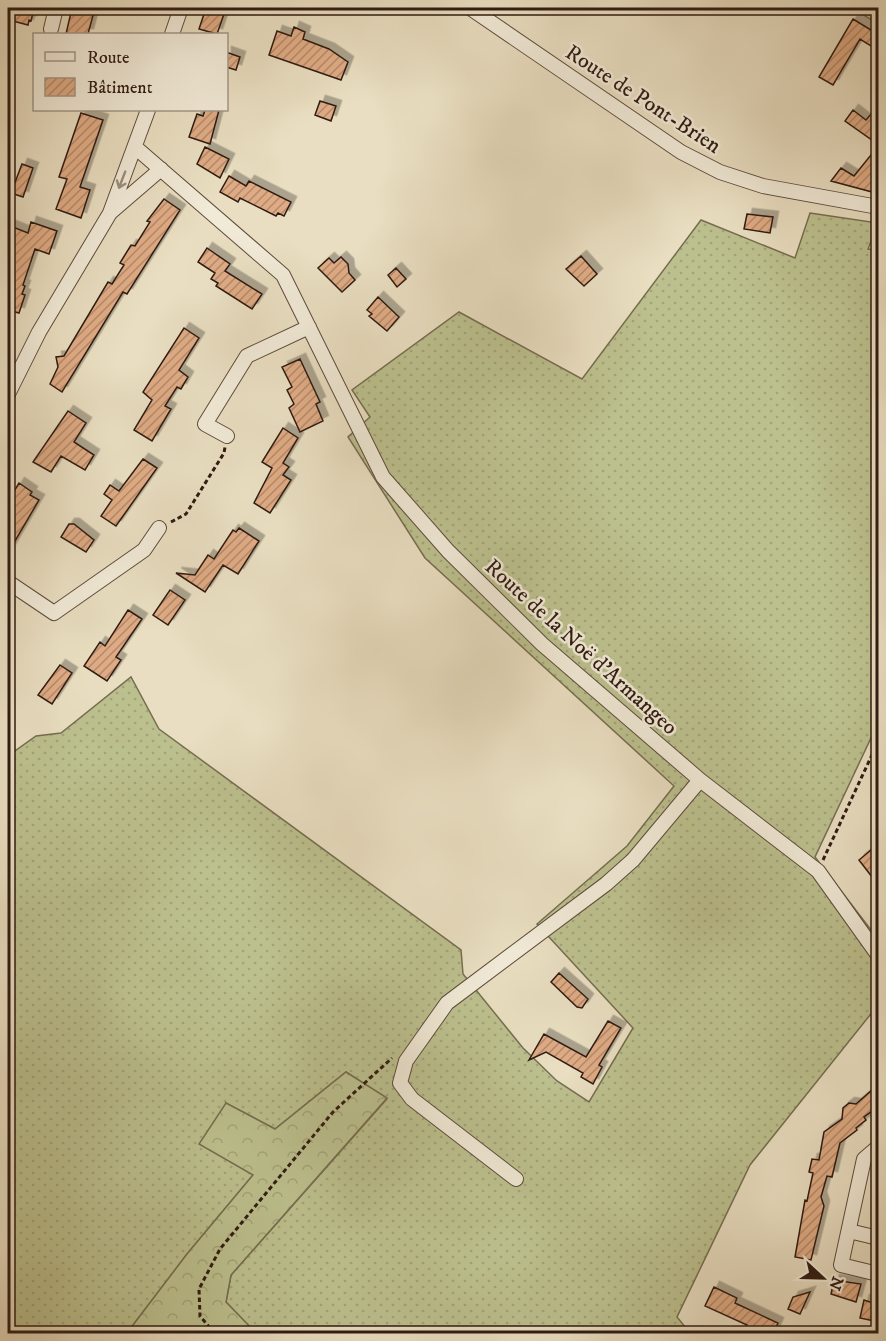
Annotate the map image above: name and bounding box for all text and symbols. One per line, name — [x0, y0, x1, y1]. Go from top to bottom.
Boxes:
legend — [33, 33, 228, 111]
street label: Route de Pont-Brien — [560, 39, 727, 160]
text: Route — [87, 47, 130, 69]
text: Bâtiment — [87, 77, 153, 99]
one-way arrow — [116, 170, 127, 189]
street label: Route de la Noë d'Armangeo — [479, 553, 683, 741]
north arrow — [793, 1248, 853, 1308]
text: N — [824, 1273, 848, 1293]

